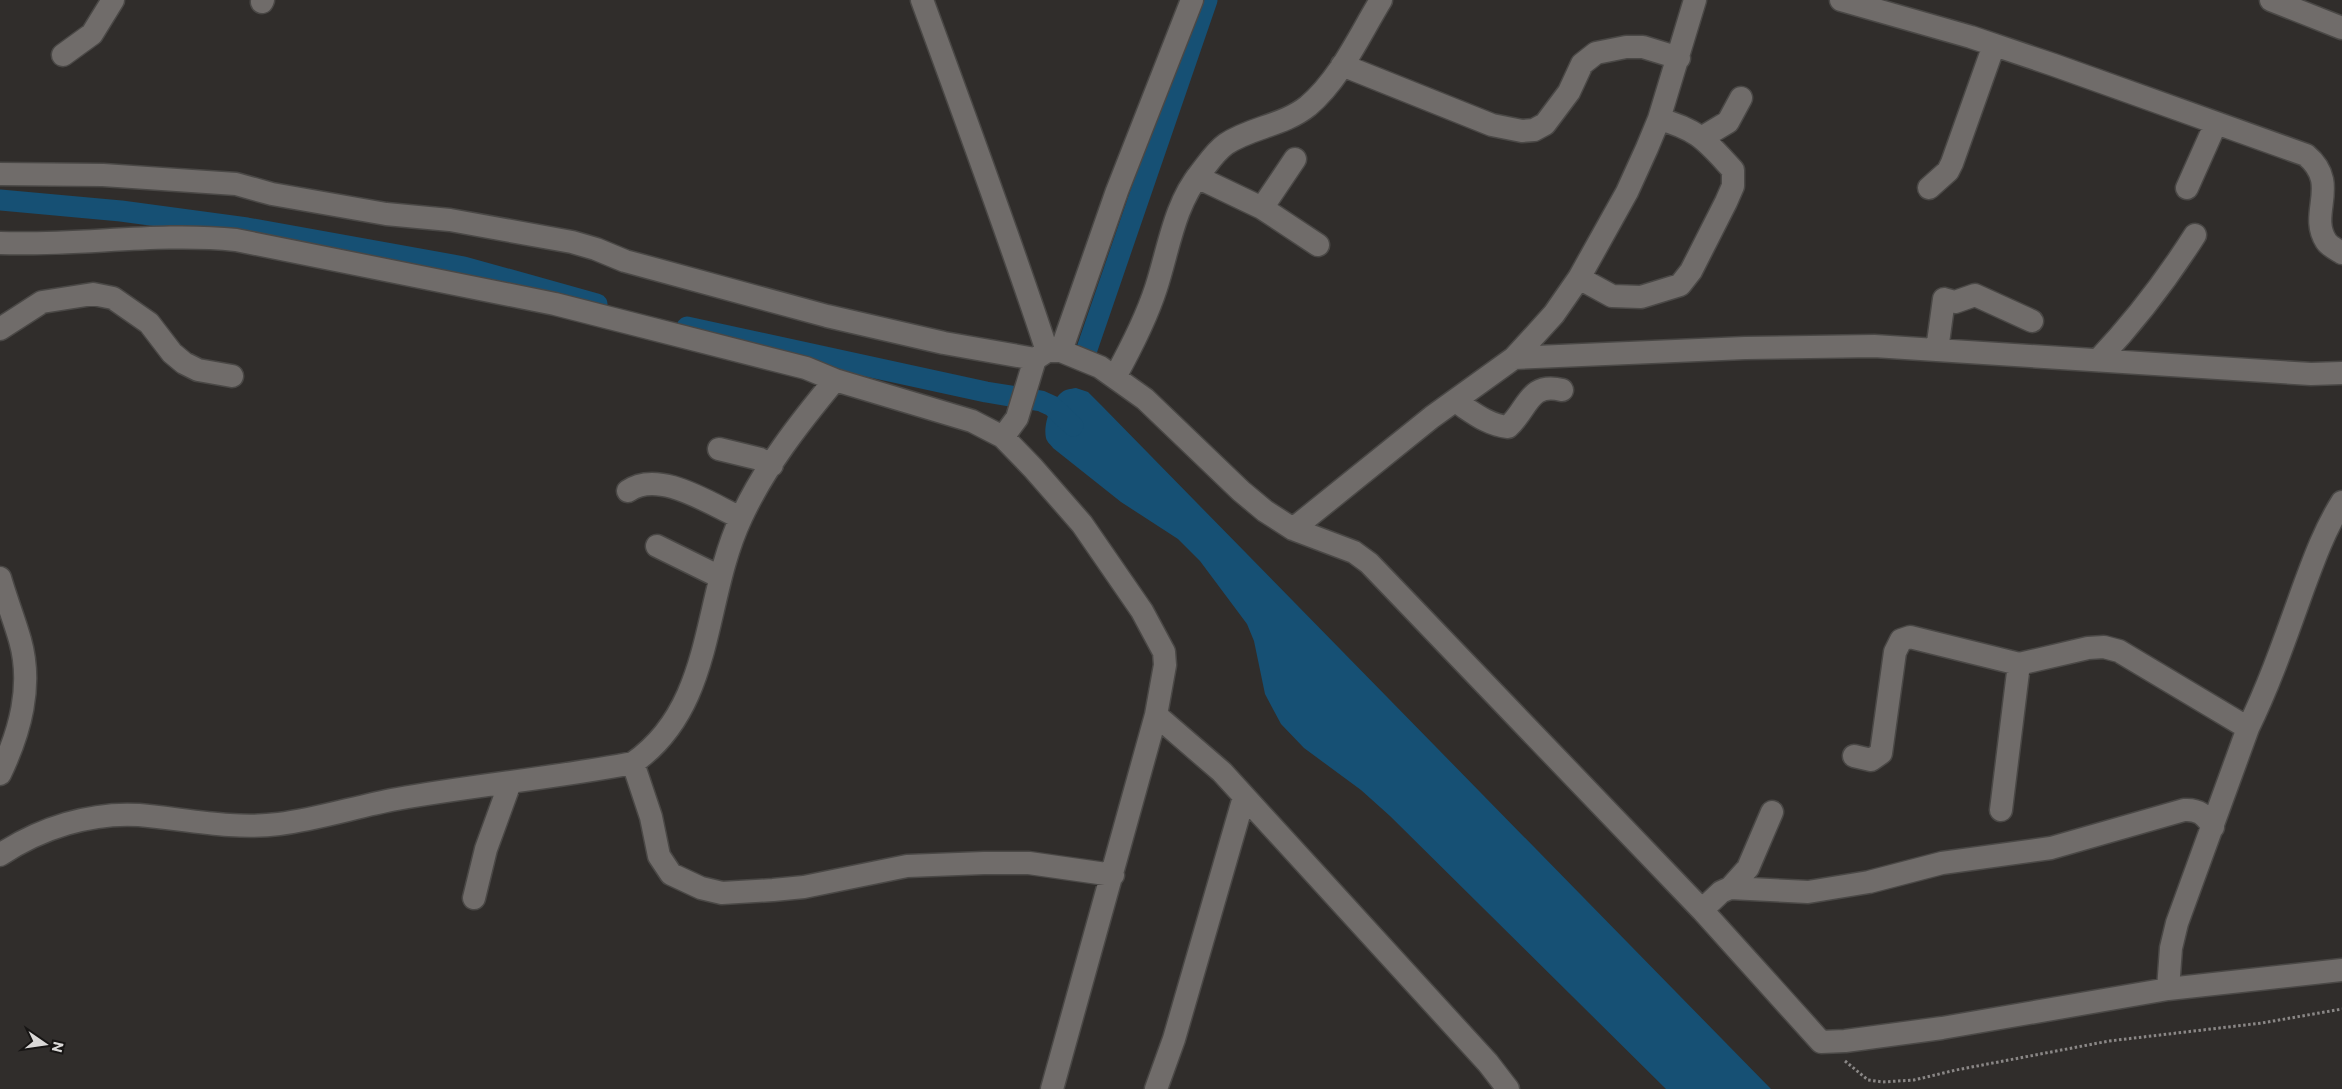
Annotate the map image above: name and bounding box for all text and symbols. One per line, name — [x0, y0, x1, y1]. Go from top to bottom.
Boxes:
north arrow — [20, 1019, 70, 1069]
text: N — [49, 1040, 68, 1054]

